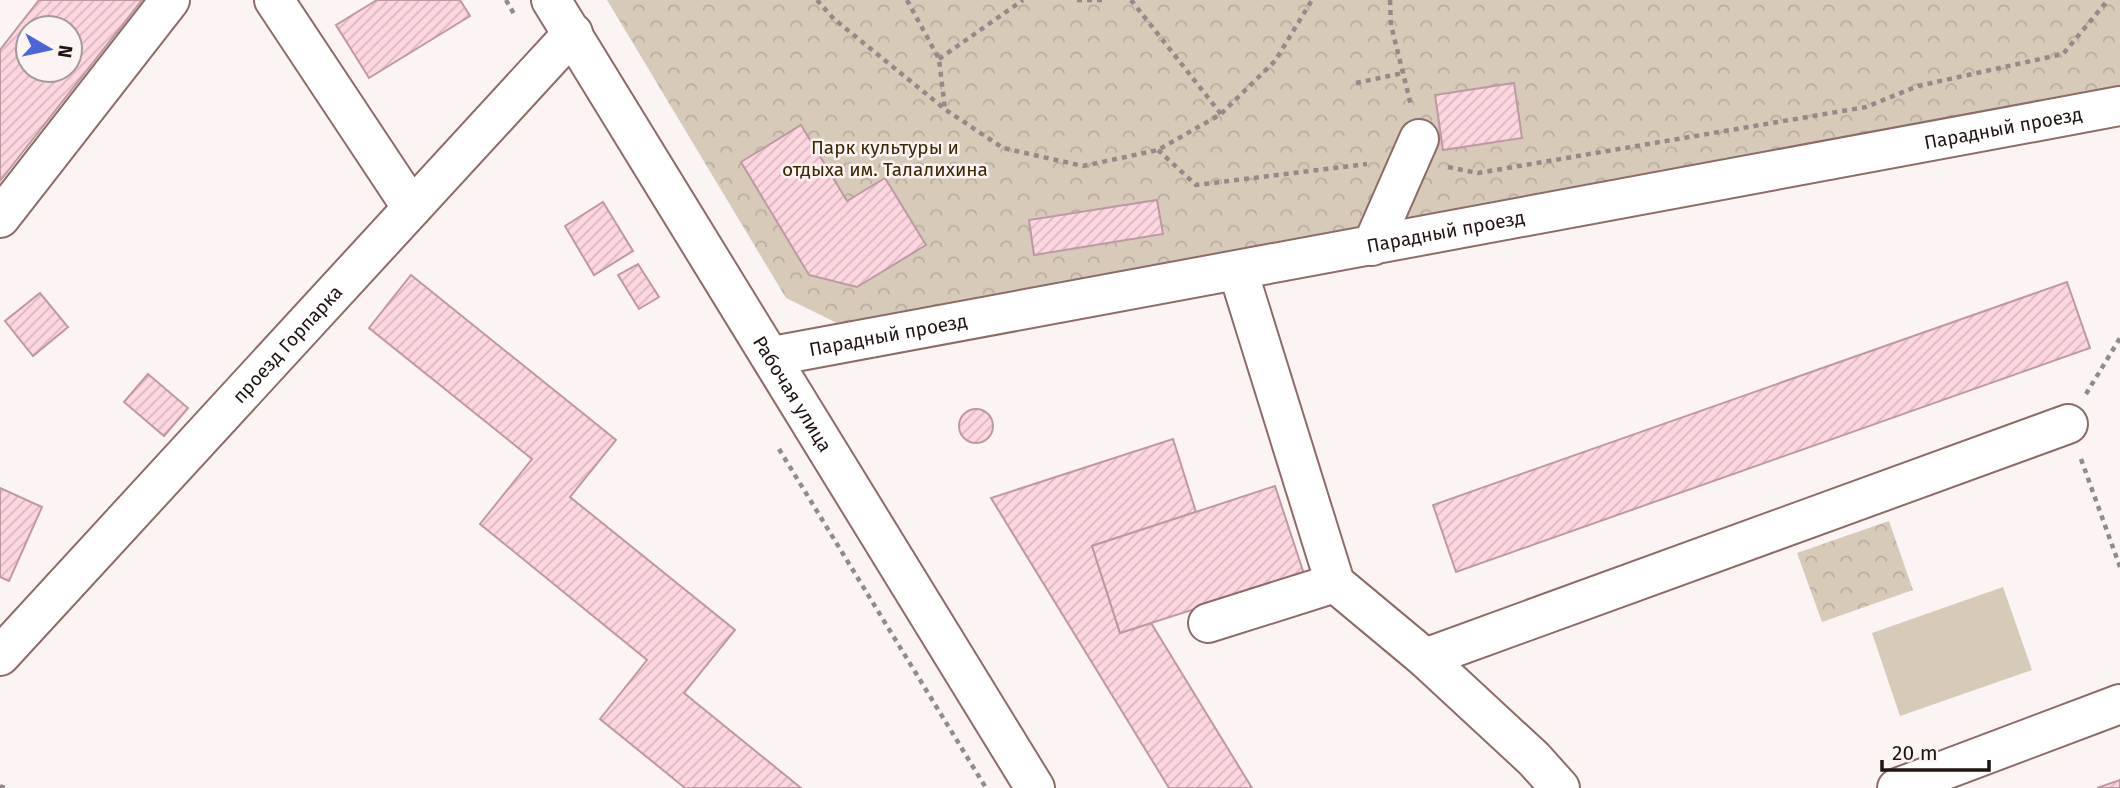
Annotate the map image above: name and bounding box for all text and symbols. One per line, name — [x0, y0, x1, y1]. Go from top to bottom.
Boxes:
north arrow — [14, 14, 84, 84]
text: N — [53, 44, 78, 60]
street label: Парадный проезд — [1922, 102, 2084, 154]
park label: Парк культуры и отдыха им. Талалихина — [782, 136, 988, 181]
street label: Парадный проезд — [1365, 206, 1527, 258]
street label: проезд Горпарка — [228, 281, 347, 408]
street label: Парадный проезд — [807, 309, 969, 361]
street label: Рабочая улица — [748, 332, 837, 456]
scale bar — [1882, 728, 1989, 772]
text: 20 m — [1892, 740, 1938, 766]

